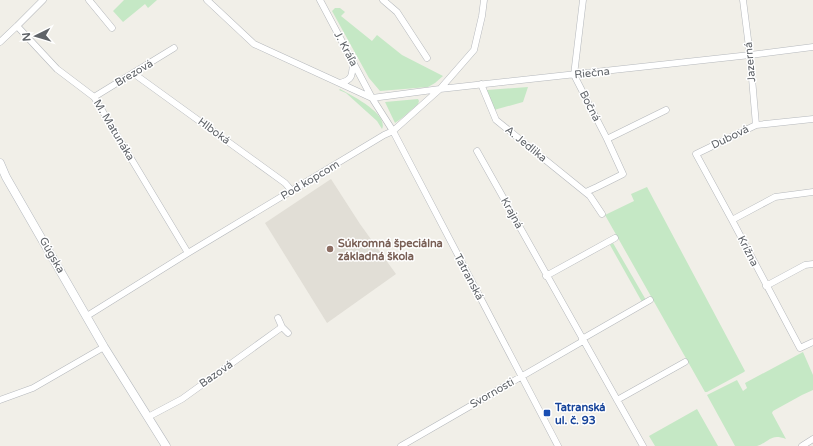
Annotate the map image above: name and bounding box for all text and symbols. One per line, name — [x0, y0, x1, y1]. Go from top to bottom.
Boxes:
north arrow — [16, 16, 56, 56]
street label: J. Kráľa — [331, 29, 361, 69]
text: N — [20, 32, 33, 42]
street label: Jazerná — [742, 41, 758, 83]
street label: Brezová — [113, 57, 155, 89]
street label: Riečna — [574, 65, 610, 81]
street label: Bočná — [577, 88, 603, 124]
street label: M. Matunáka — [91, 97, 137, 163]
street label: Hlboká — [195, 115, 233, 147]
street label: Dubová — [709, 122, 751, 152]
street label: A. Jedlika — [503, 123, 549, 165]
street label: Pod kopcom — [278, 157, 342, 203]
street label: Krajná — [498, 195, 526, 231]
street label: Krížna — [735, 233, 761, 269]
street label: Gúgska — [37, 235, 67, 275]
place label: Súkromná špeciálna základná škola — [338, 237, 443, 263]
marker: Súkromná špeciálna základná škola — [325, 244, 335, 254]
street label: Tatranská — [451, 252, 487, 302]
street label: Bazová — [197, 358, 235, 390]
street label: Svornosti — [468, 375, 516, 411]
place label: Tatranská ul. č. 93 — [554, 401, 606, 427]
marker: Tatranská ul. č. 93 — [542, 408, 552, 418]

